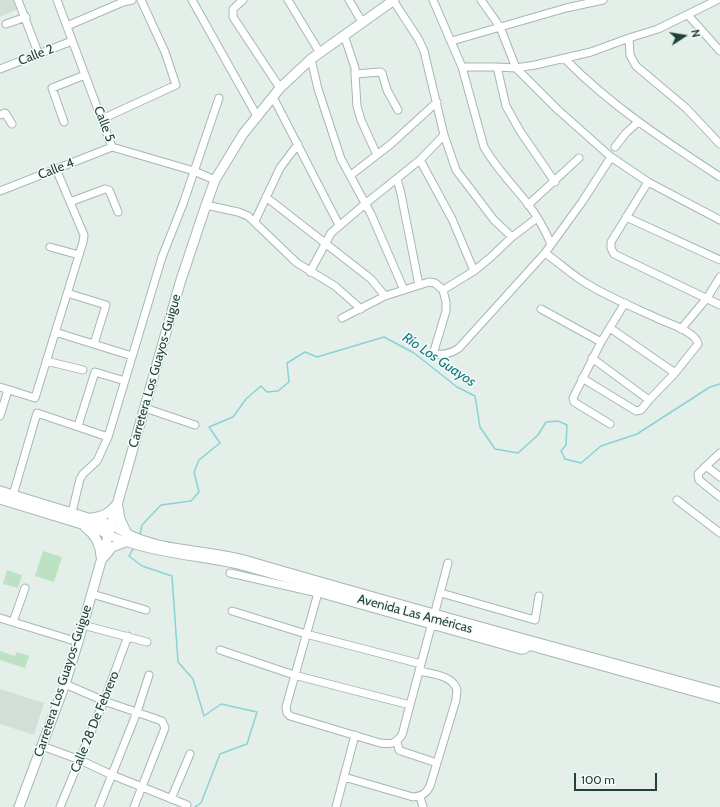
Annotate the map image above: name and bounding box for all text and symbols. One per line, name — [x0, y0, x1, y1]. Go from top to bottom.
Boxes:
north arrow — [664, 16, 704, 56]
text: N — [688, 28, 703, 39]
street label: Calle 2 — [16, 41, 56, 69]
street label: Calle 5 — [90, 104, 118, 144]
street label: Calle 4 — [36, 155, 76, 183]
street label: Carretera Los Guayos-Guigue — [126, 292, 184, 450]
water label: Río Los Guayos — [399, 329, 479, 391]
street label: Avenida Las Américas — [356, 591, 474, 637]
street label: Carretera Los Guayos-Guigue — [31, 603, 95, 759]
street label: Calle 28 De Febrero — [67, 669, 123, 775]
scale bar — [576, 765, 659, 791]
text: 100 m — [581, 772, 615, 787]

